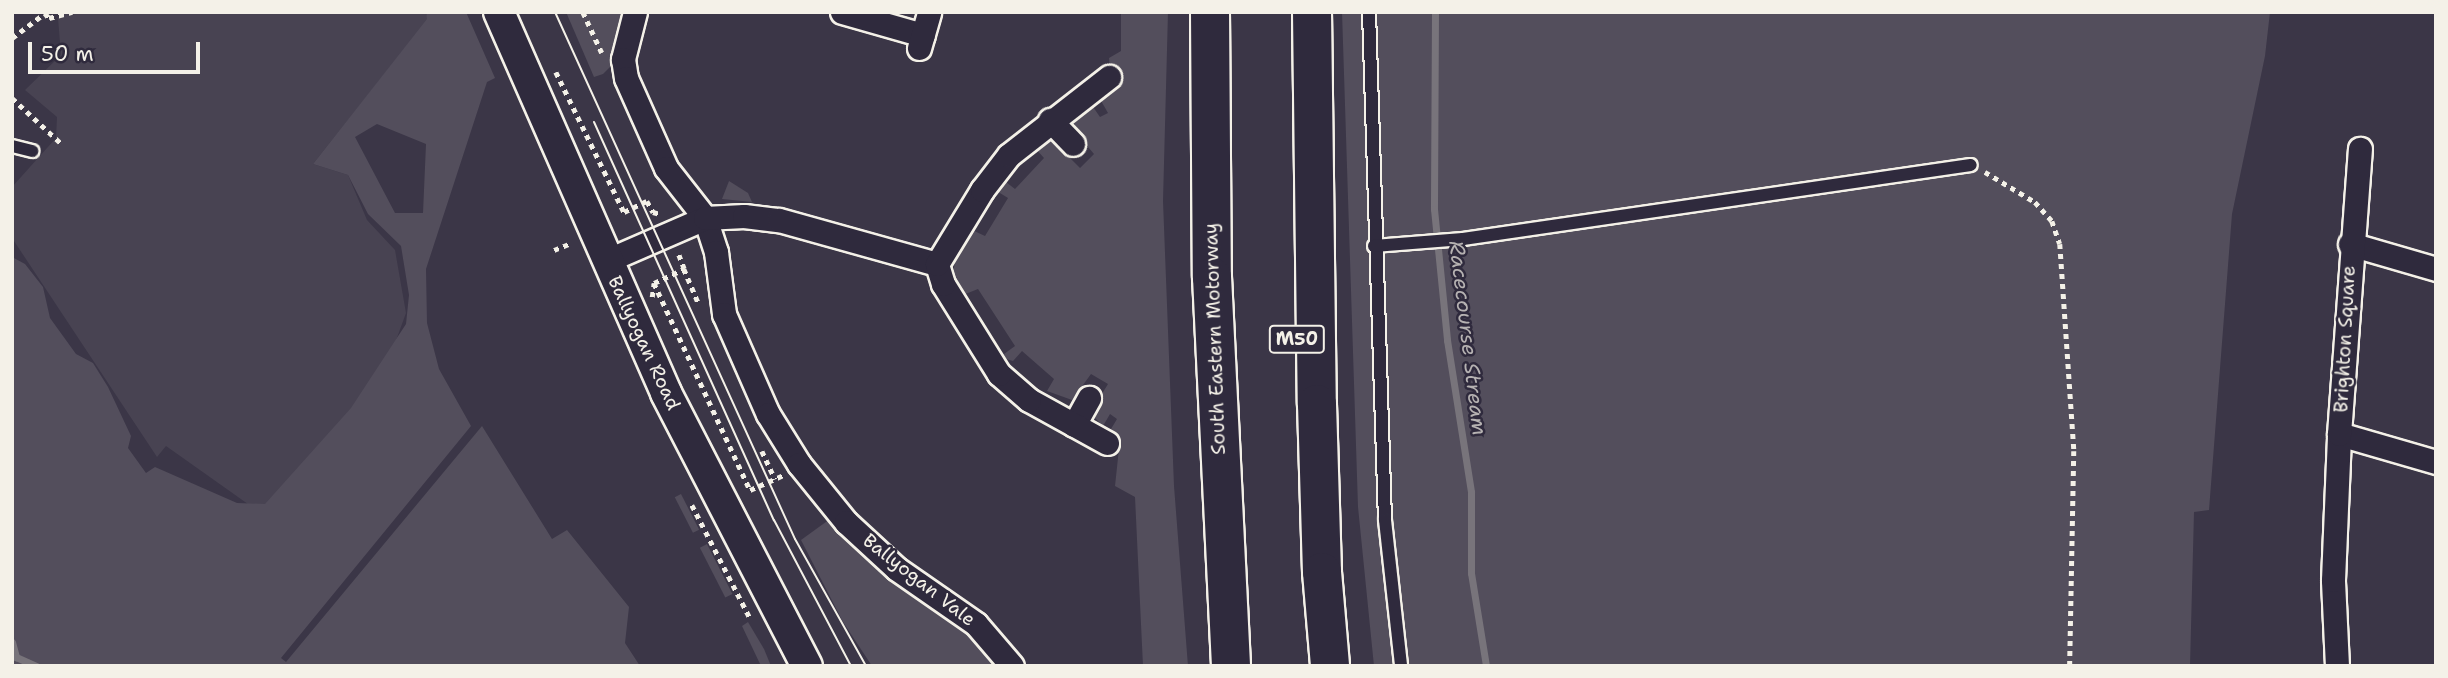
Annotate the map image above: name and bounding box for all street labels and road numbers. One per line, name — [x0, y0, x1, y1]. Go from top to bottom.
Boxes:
street label: South Eastern Motorway — [1200, 223, 1230, 455]
street label: Brighton Square — [2330, 265, 2360, 413]
street label: Ballyogan Road — [603, 272, 685, 414]
road number: M50 — [1267, 324, 1327, 354]
street label: Ballyogan Vale — [858, 529, 980, 631]

